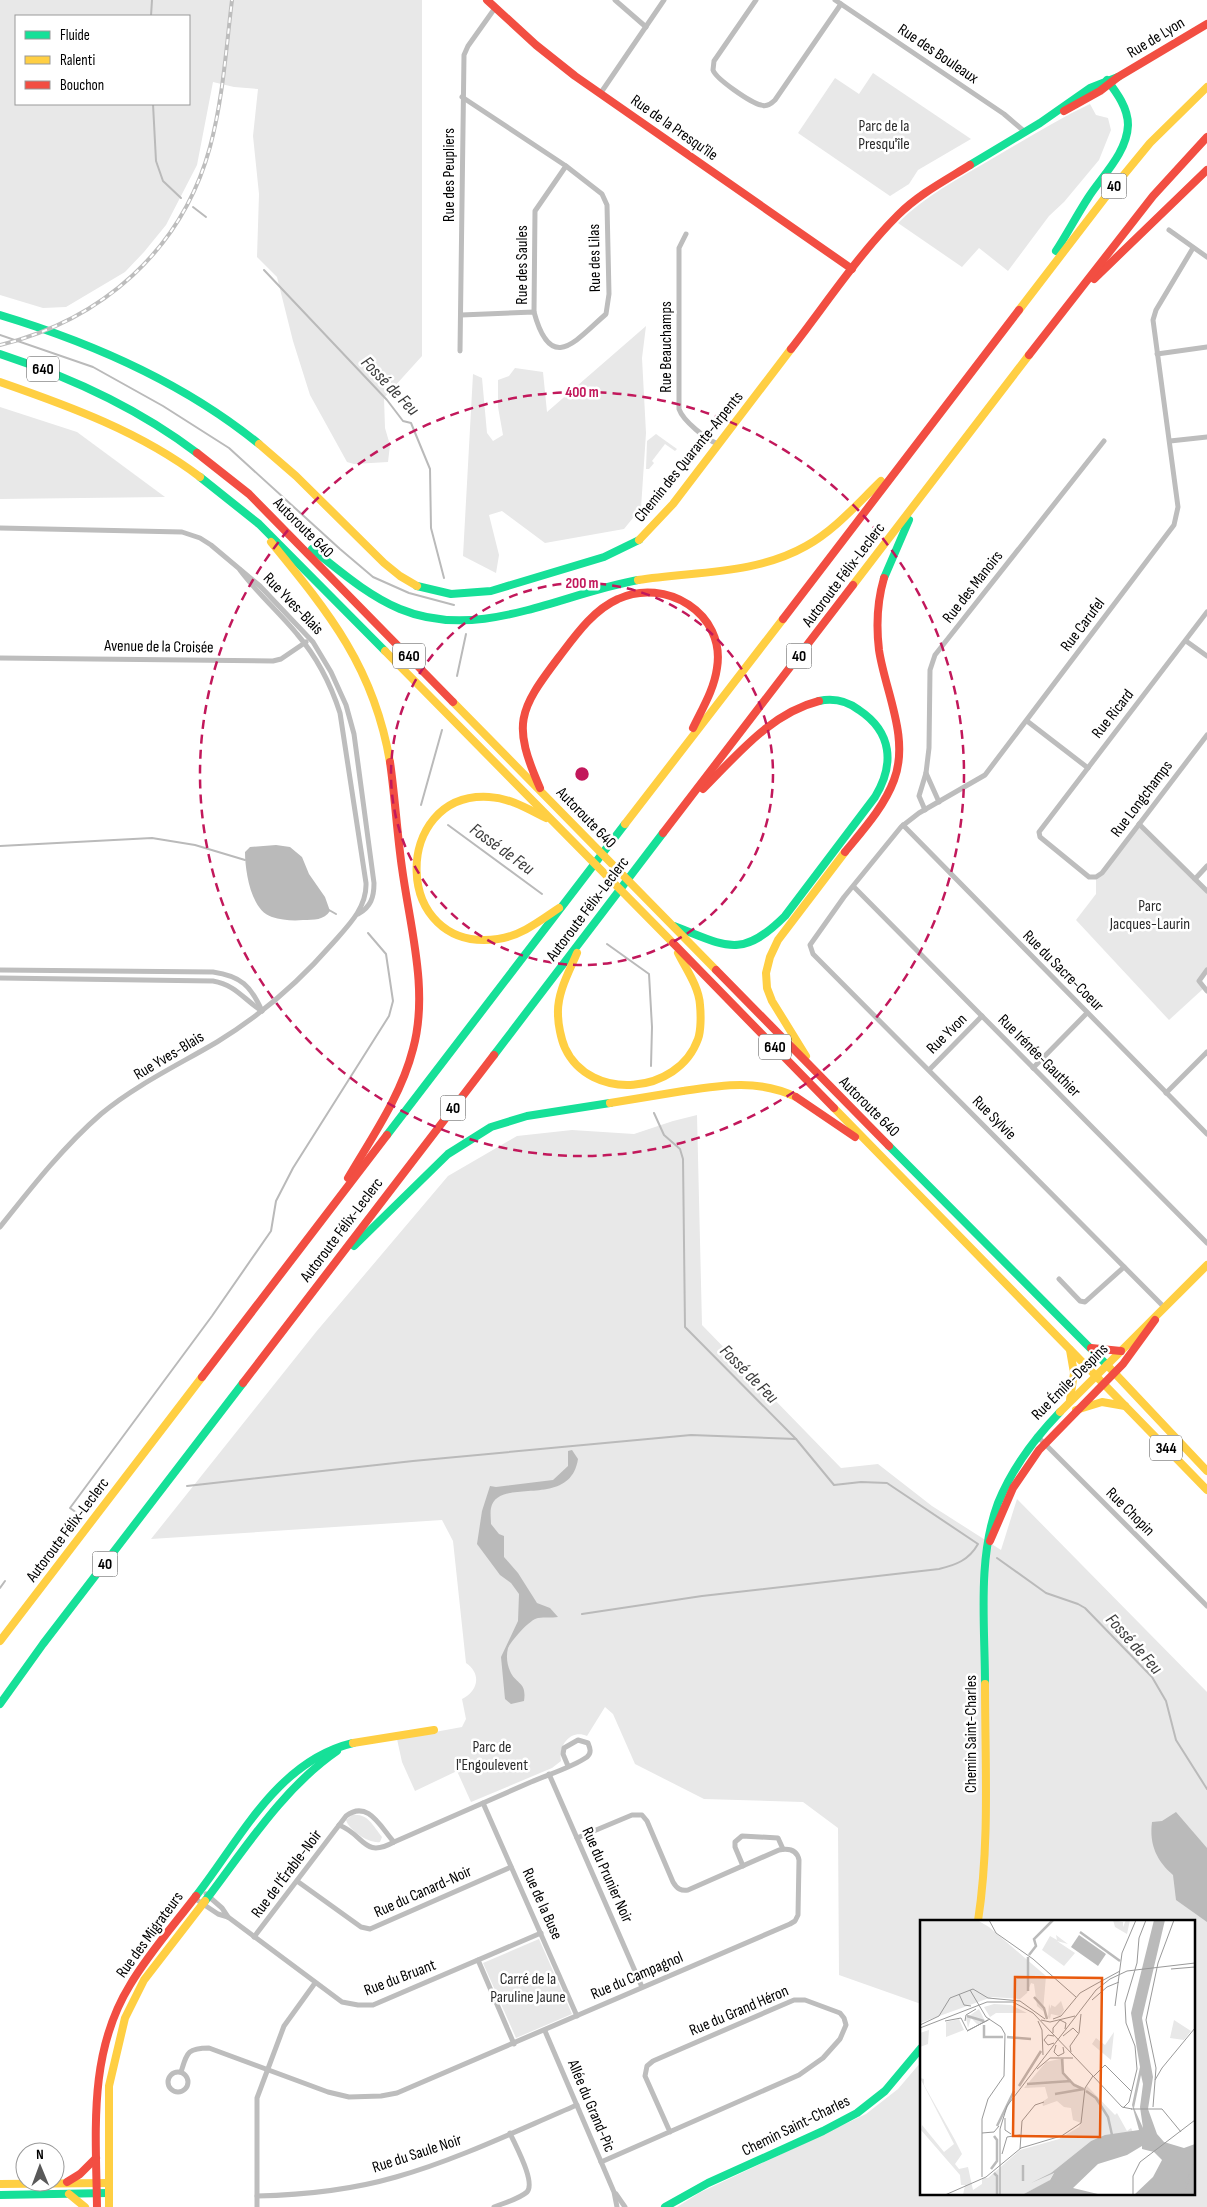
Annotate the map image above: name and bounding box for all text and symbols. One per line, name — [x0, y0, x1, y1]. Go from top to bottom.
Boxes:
street label: Rue de Lyon — [1124, 13, 1188, 63]
legend — [15, 15, 190, 105]
street label: Rue des Bouleaux — [894, 20, 982, 88]
text: Fluide — [60, 26, 90, 45]
text: Ralenti — [60, 51, 95, 70]
text: Bouchon — [60, 76, 104, 95]
street label: Rue de la Presqu'île — [627, 91, 721, 165]
park label: Parc de la Presqu'île — [858, 117, 910, 154]
street label: Rue des Peupliers — [440, 128, 459, 222]
road number: 40 — [1102, 174, 1126, 198]
street label: Rue des Lilas — [585, 223, 605, 292]
street label: Rue des Saules — [513, 225, 532, 305]
street label: Rue Beauchamps — [657, 301, 676, 393]
water label: Fossé de Feu — [357, 352, 424, 420]
road number: 640 — [27, 356, 59, 382]
text: 400 m — [565, 383, 599, 402]
street label: Chemin des Quarante-Arpents — [631, 388, 748, 526]
street label: Autoroute 640 — [268, 493, 337, 562]
street label: Autoroute Félix-Leclerc — [798, 519, 889, 632]
street label: Rue des Manoirs — [939, 547, 1007, 627]
street label: Rue Yves-Blais — [259, 569, 327, 639]
text: 200 m — [565, 574, 599, 593]
street label: Rue Carufel — [1057, 595, 1109, 655]
street label: Avenue de la Croisée — [103, 637, 214, 657]
road number: 640 — [393, 644, 425, 668]
road number: 40 — [786, 644, 812, 668]
street label: Rue Ricard — [1088, 686, 1138, 742]
street label: Rue Longchamps — [1107, 757, 1177, 841]
centre of rings — [573, 765, 591, 783]
street label: Autoroute 640 — [552, 783, 620, 852]
water label: Fossé de Feu — [466, 819, 539, 880]
street label: Autoroute Félix-Leclerc — [542, 853, 633, 966]
park label: Parc Jacques-Laurin — [1109, 897, 1190, 934]
street label: Rue du Sacre-Coeur — [1018, 926, 1108, 1016]
street label: Rue Yvon — [923, 1010, 971, 1058]
street label: Rue Irénée-Gauthier — [994, 1011, 1085, 1102]
street label: Rue Yves-Blais — [130, 1027, 208, 1084]
road number: 640 — [759, 1034, 791, 1060]
street label: Autoroute 640 — [834, 1072, 903, 1141]
street label: Rue Sylvie — [968, 1092, 1020, 1144]
road number: 40 — [440, 1096, 466, 1120]
street label: Autoroute Félix-Leclerc — [296, 1174, 387, 1287]
water label: Fossé de Feu — [715, 1340, 783, 1408]
street label: Rue Émile-Despins — [1028, 1340, 1112, 1424]
road number: 344 — [1150, 1436, 1182, 1460]
street label: Autoroute Félix-Leclerc — [22, 1474, 113, 1587]
street label: Rue Chopin — [1102, 1484, 1158, 1540]
road number: 40 — [92, 1552, 118, 1576]
water label: Fossé de Feu — [1101, 1609, 1167, 1679]
street label: Chemin Saint-Charles — [962, 1675, 981, 1793]
park label: Parc de l'Engoulevent — [456, 1738, 528, 1775]
street label: Rue du Prunier Noir — [577, 1824, 637, 1926]
street label: Rue de l'Érable-Noir — [248, 1826, 327, 1922]
street label: Rue du Canard-Noir — [371, 1862, 475, 1922]
street label: Rue de la Buse — [518, 1865, 566, 1943]
street label: Rue des Migrateurs — [112, 1888, 188, 1982]
inset map — [920, 1920, 1194, 2194]
street label: Rue du Campagnol — [588, 1948, 686, 2004]
street label: Rue du Bruant — [361, 1956, 439, 2000]
park label: Carré de la Paruline Jaune — [490, 1970, 566, 2007]
street label: Rue du Grand Héron — [687, 1982, 791, 2040]
street label: Allée du Grand-Pic — [563, 2056, 619, 2155]
street label: Chemin Saint-Charles — [739, 2092, 853, 2160]
street label: Rue du Saule Noir — [370, 2130, 465, 2177]
north arrow — [15, 2142, 65, 2192]
text: N — [36, 2146, 44, 2163]

